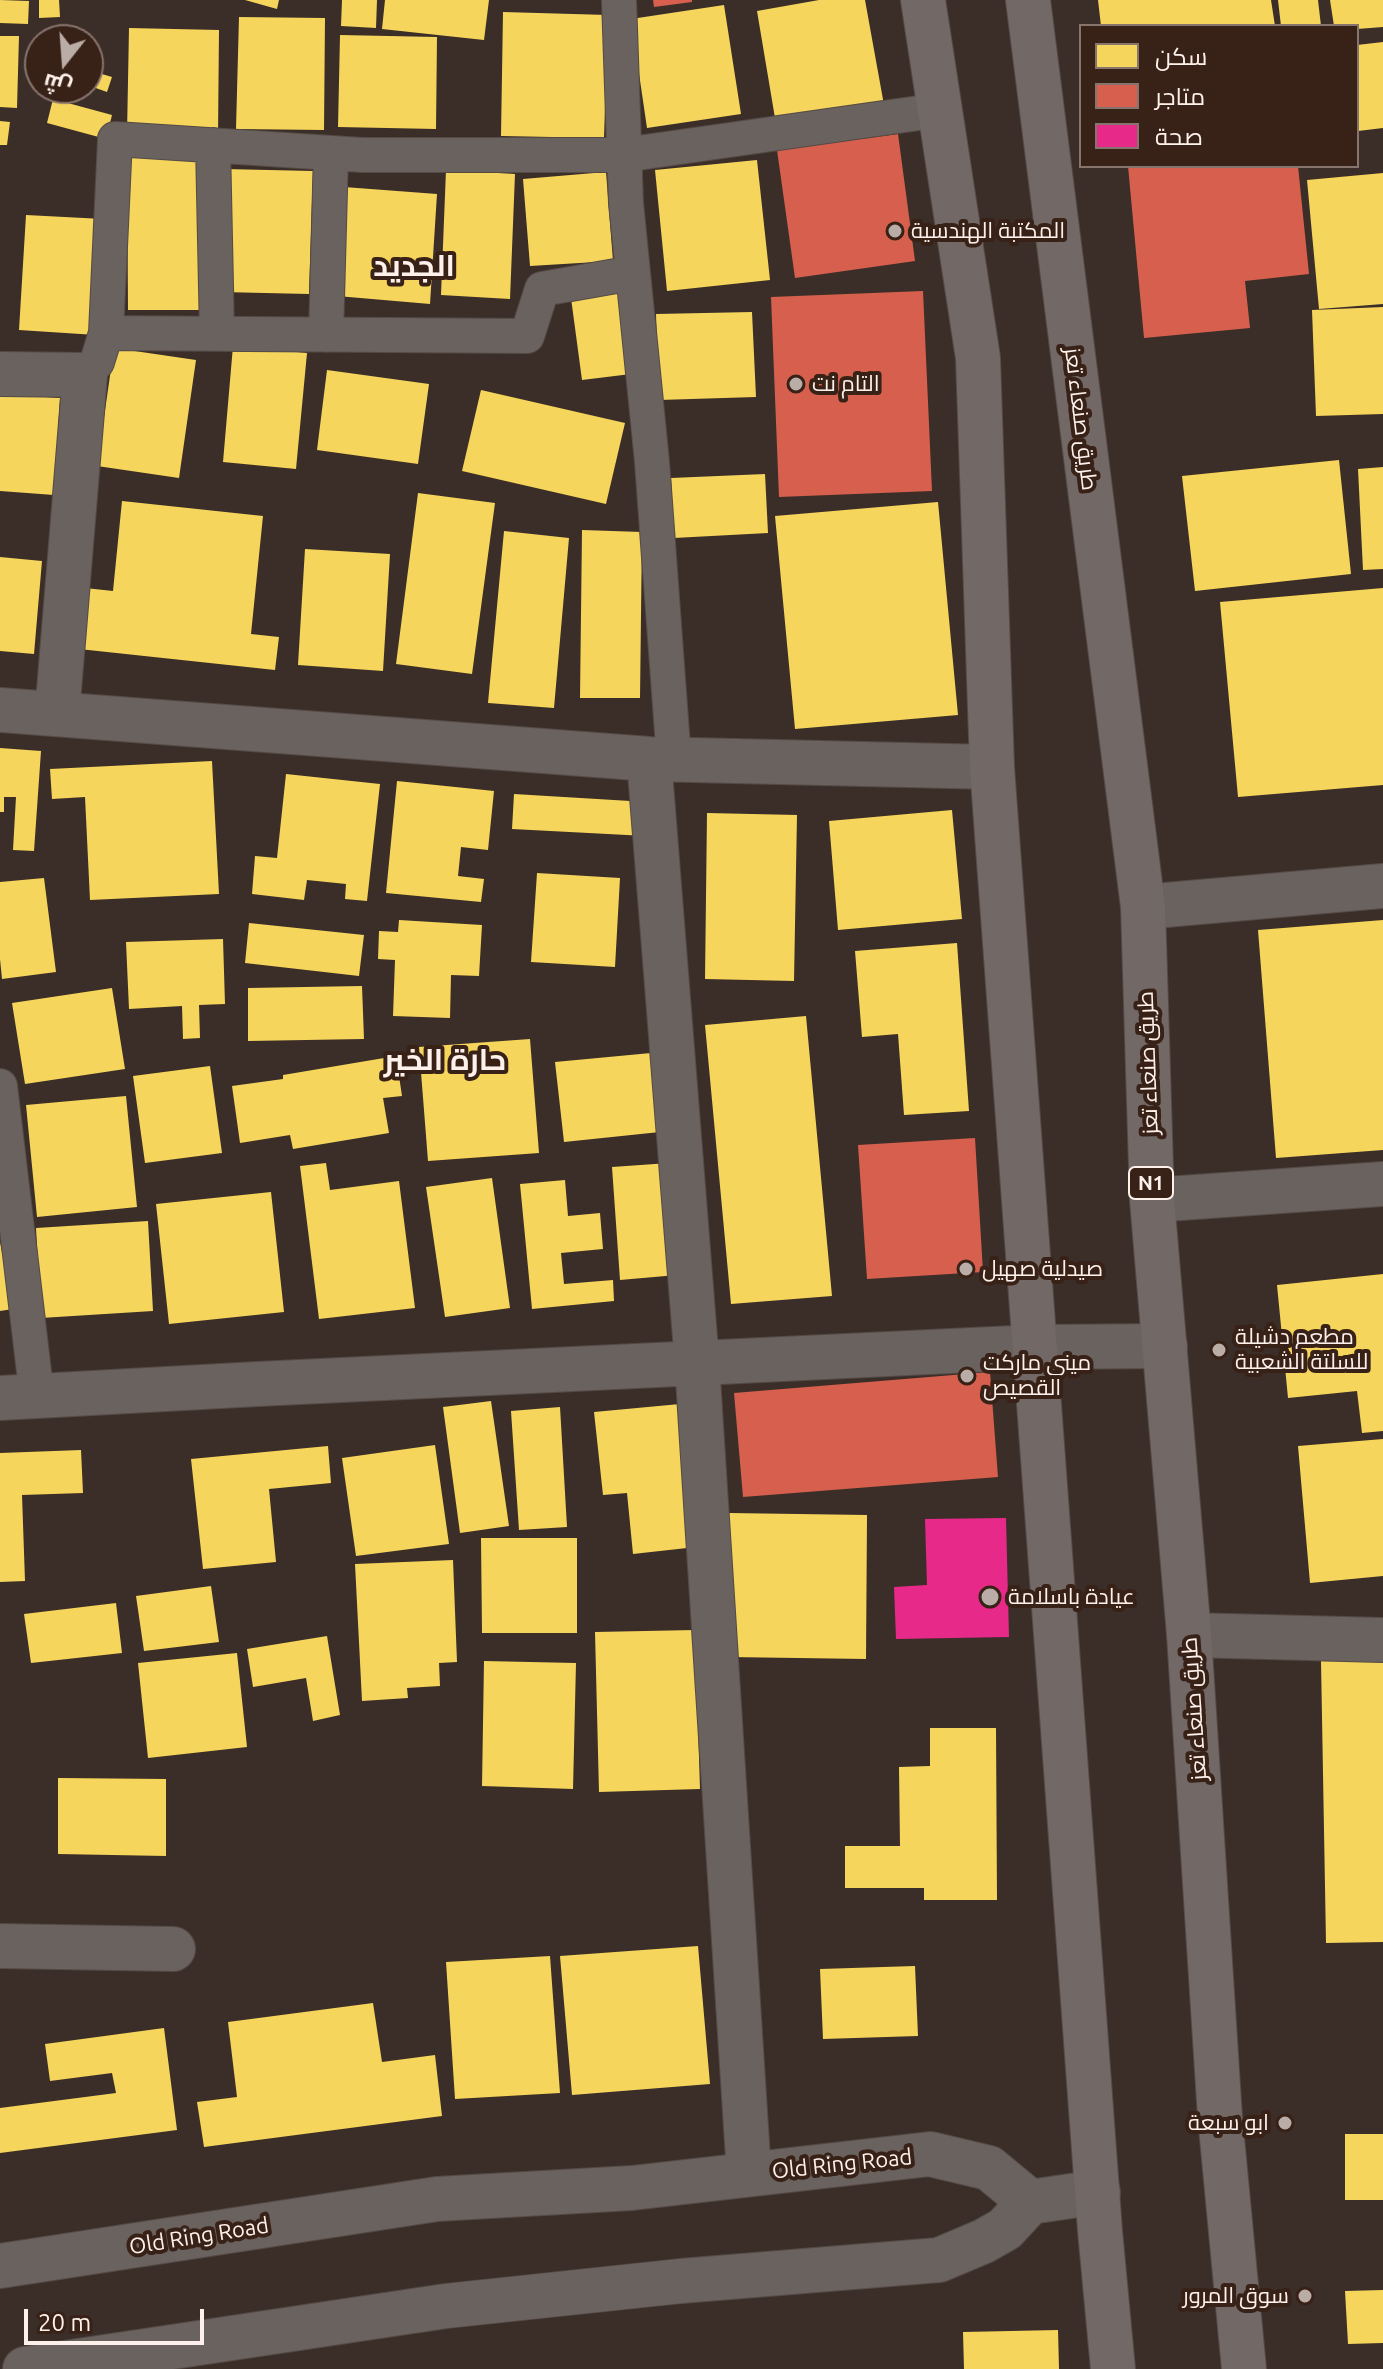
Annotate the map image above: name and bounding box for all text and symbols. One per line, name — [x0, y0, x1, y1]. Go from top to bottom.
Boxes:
north arrow — [24, 24, 104, 104]
legend — [1079, 24, 1359, 168]
text: سكن — [1155, 43, 1207, 70]
text: ش — [40, 69, 75, 102]
text: متاجر — [1155, 83, 1205, 110]
text: صحة — [1155, 123, 1203, 150]
place label: المكتبة الهندسية — [911, 218, 1065, 244]
marker: المكتبة الهندسية — [886, 222, 904, 240]
district label: الجديد — [373, 248, 455, 284]
street label: طريق صنعاء تعز — [1059, 346, 1103, 492]
place label: التام نت — [812, 371, 880, 397]
marker: التام نت — [787, 375, 805, 393]
street label: طريق صنعاء تعز — [1132, 991, 1164, 1135]
district label: حارة الخير — [384, 1042, 506, 1078]
road number: N1 — [1129, 1167, 1173, 1199]
place label: صيدلية صهيل — [982, 1256, 1103, 1282]
marker: صيدلية صهيل — [957, 1260, 975, 1278]
place label: مطعم دشيلة للسلتة الشعبية — [1235, 1324, 1368, 1376]
marker: مطعم دشيلة للسلتة الشعبية — [1210, 1341, 1228, 1359]
place label: ميني ماركت القصيص — [983, 1350, 1091, 1402]
marker: ميني ماركت القصيص — [958, 1367, 976, 1385]
place label: عيادة باسلامة — [1008, 1584, 1135, 1610]
marker: عيادة باسلامة — [979, 1586, 1001, 1608]
street label: طريق صنعاء تعز — [1176, 1636, 1212, 1782]
place label: ابو سبعة — [1188, 2110, 1269, 2136]
marker: ابو سبعة — [1276, 2114, 1294, 2132]
street label: Old Ring Road — [771, 2144, 913, 2184]
street label: Old Ring Road — [127, 2212, 271, 2260]
place label: سوق المرور — [1183, 2283, 1289, 2309]
marker: سوق المرور — [1296, 2287, 1314, 2305]
scale bar — [28, 2293, 208, 2343]
text: 20 m — [38, 2309, 91, 2336]

